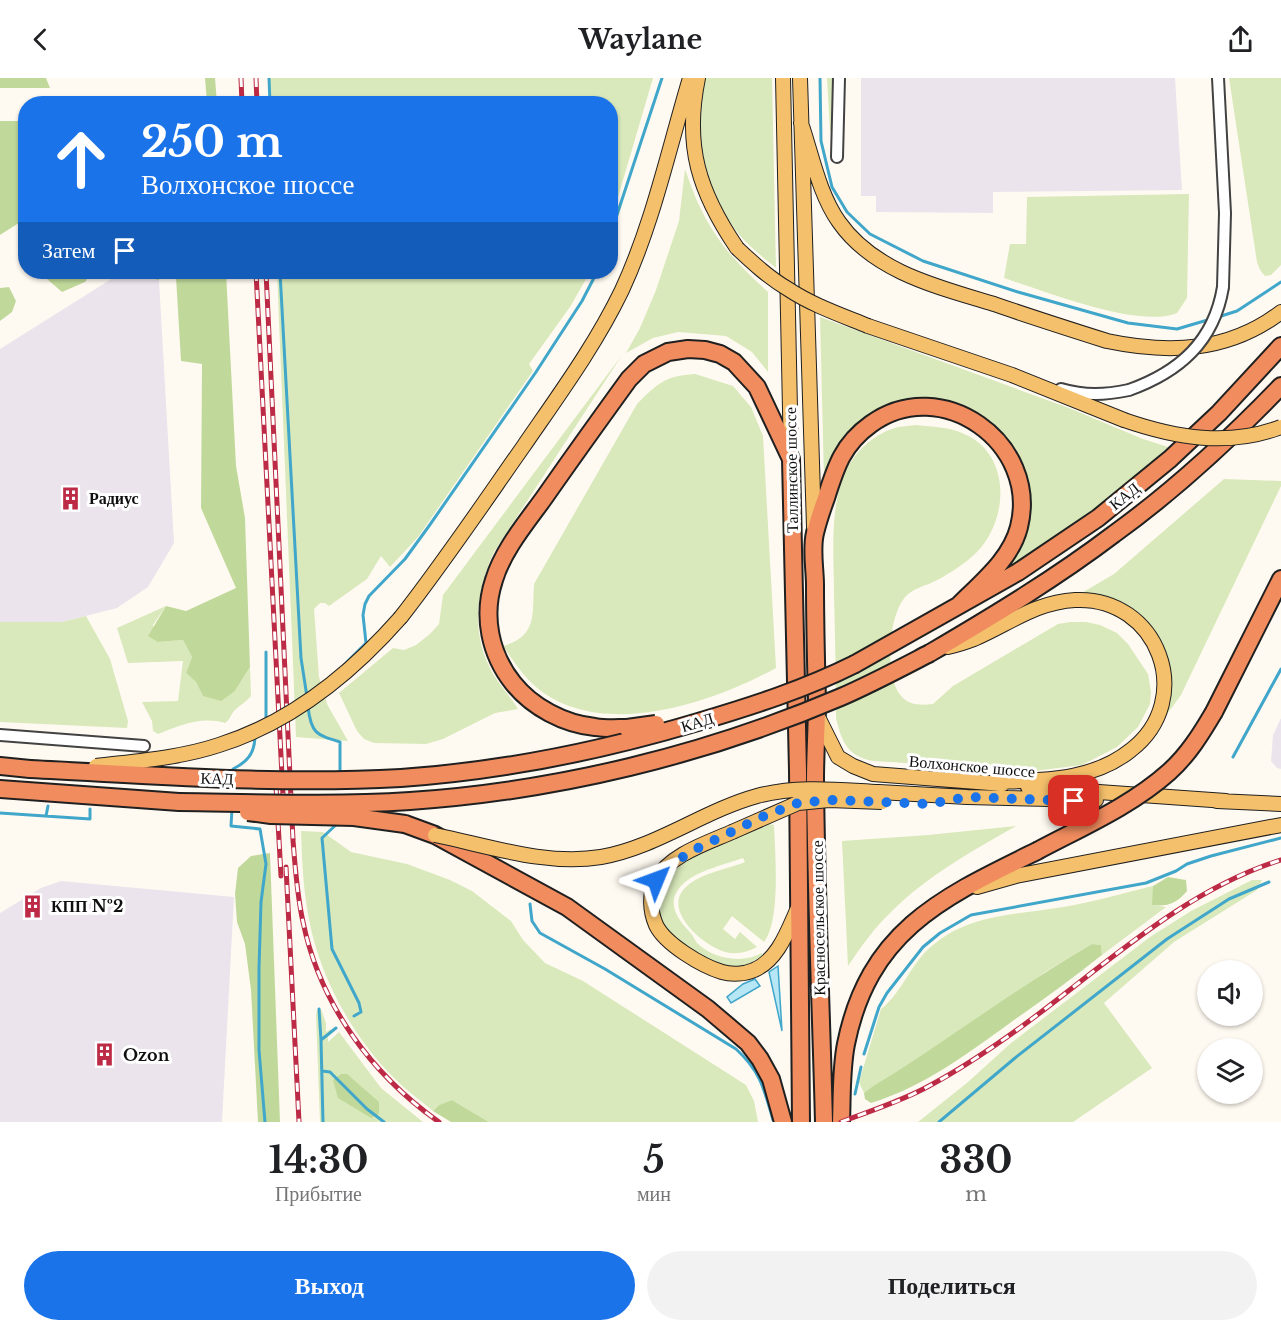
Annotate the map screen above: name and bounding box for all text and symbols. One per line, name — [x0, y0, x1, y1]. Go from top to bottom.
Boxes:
icon: back — [24, 23, 57, 56]
text: Waylane — [579, 23, 702, 56]
icon: share — [1224, 23, 1257, 56]
text: 250 m — [141, 116, 283, 168]
icon: ahead — [42, 120, 120, 198]
text: Волхонское шоссе — [141, 168, 355, 201]
icon: arrive — [108, 234, 141, 267]
text: Затем — [42, 237, 96, 264]
street label: Таллинское шоссе — [780, 407, 802, 533]
street label: КАД — [1105, 478, 1143, 514]
building icon: Радиус — [58, 485, 84, 511]
place label: Радиус — [89, 488, 139, 508]
street label: КАД — [678, 708, 716, 736]
street label: Волхонское шоссе — [908, 751, 1036, 781]
street label: КАД — [200, 767, 234, 789]
pin — [1048, 775, 1099, 826]
icon: arrive — [1057, 784, 1090, 817]
street label: Красносельское шоссе — [807, 840, 829, 996]
position arrow — [624, 848, 688, 912]
building icon: КПП №2 — [20, 893, 46, 919]
place label: КПП №2 — [51, 896, 123, 916]
map controls — [1197, 960, 1263, 1104]
button: sound — [1197, 960, 1263, 1026]
button: layers — [1197, 1038, 1263, 1104]
building icon: Ozon — [92, 1042, 118, 1068]
place label: Ozon — [123, 1045, 170, 1065]
text: 14:30 — [268, 1138, 368, 1183]
text: 5 — [643, 1138, 665, 1183]
text: 330 — [939, 1138, 1013, 1183]
text: Прибытие — [275, 1182, 362, 1206]
text: мин — [637, 1182, 671, 1206]
text: m — [965, 1182, 987, 1206]
button: Выход — [24, 1251, 635, 1320]
button: Поделиться — [647, 1251, 1257, 1320]

